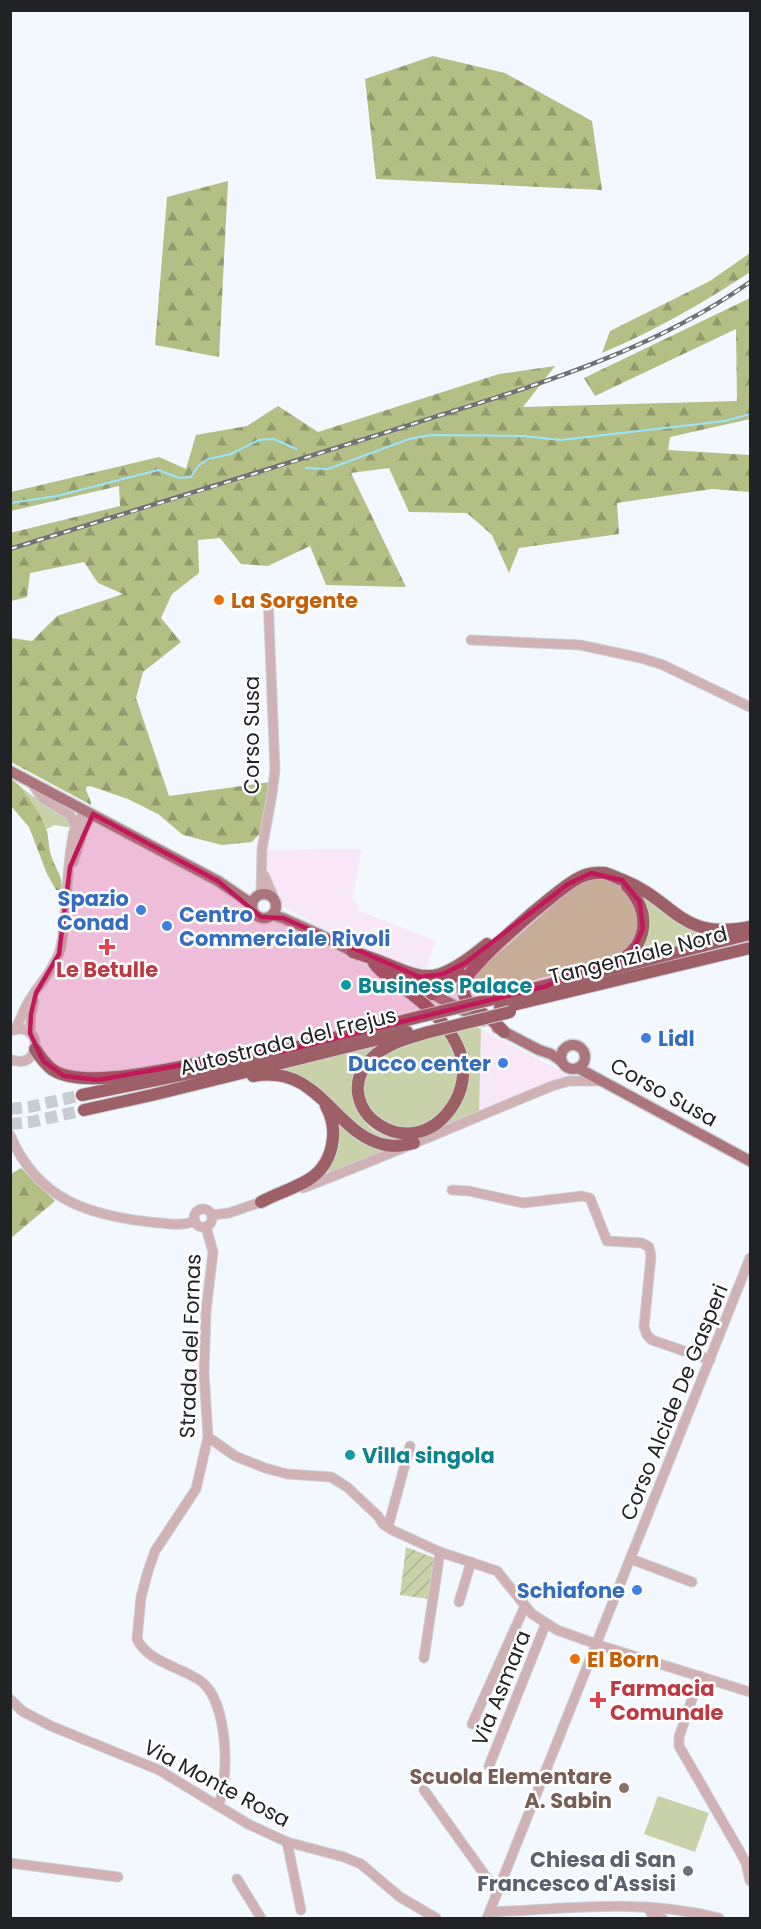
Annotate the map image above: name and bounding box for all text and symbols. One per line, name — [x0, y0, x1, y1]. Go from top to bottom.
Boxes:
place label: La Sorgente — [231, 586, 358, 615]
marker: La Sorgente — [212, 593, 226, 607]
street label: Corso Susa — [237, 676, 266, 794]
place label: Spazio Conad — [57, 884, 129, 937]
place label: Centro Commerciale Rivoli — [179, 900, 390, 953]
marker: Spazio Conad — [134, 903, 148, 917]
marker: Centro Commerciale Rivoli — [160, 919, 174, 933]
street label: Tangenziale Nord — [546, 919, 730, 991]
marker: Le Betulle — [100, 940, 114, 954]
place label: Le Betulle — [56, 955, 158, 984]
place label: Business Palace — [358, 971, 532, 1000]
marker: Business Palace — [339, 978, 353, 992]
street label: Autostrada del Frejus — [177, 1000, 399, 1082]
place label: Lidl — [658, 1024, 695, 1053]
marker: Lidl — [639, 1031, 653, 1045]
place label: Ducco center — [348, 1049, 491, 1078]
street label: Corso Susa — [605, 1051, 723, 1133]
marker: Ducco center — [496, 1056, 510, 1070]
street label: Strada del Fornas — [172, 1253, 208, 1439]
street label: Corso Alcide De Gasperi — [613, 1279, 735, 1525]
place label: Villa singola — [362, 1441, 495, 1470]
marker: Villa singola — [343, 1448, 357, 1462]
place label: Schiafone — [517, 1576, 625, 1605]
marker: Schiafone — [630, 1583, 644, 1597]
street label: Via Asmara — [465, 1626, 537, 1750]
place label: El Born — [587, 1645, 659, 1674]
marker: El Born — [568, 1652, 582, 1666]
place label: Farmacia Comunale — [610, 1674, 723, 1727]
marker: Farmacia Comunale — [591, 1693, 605, 1707]
street label: Via Monte Rosa — [139, 1732, 295, 1834]
place label: Scuola Elementare A. Sabin — [409, 1762, 612, 1815]
marker: Scuola Elementare A. Sabin — [617, 1781, 631, 1795]
place label: Chiesa di San Francesco d'Assisi — [477, 1845, 676, 1898]
marker: Chiesa di San Francesco d'Assisi — [681, 1864, 695, 1878]

